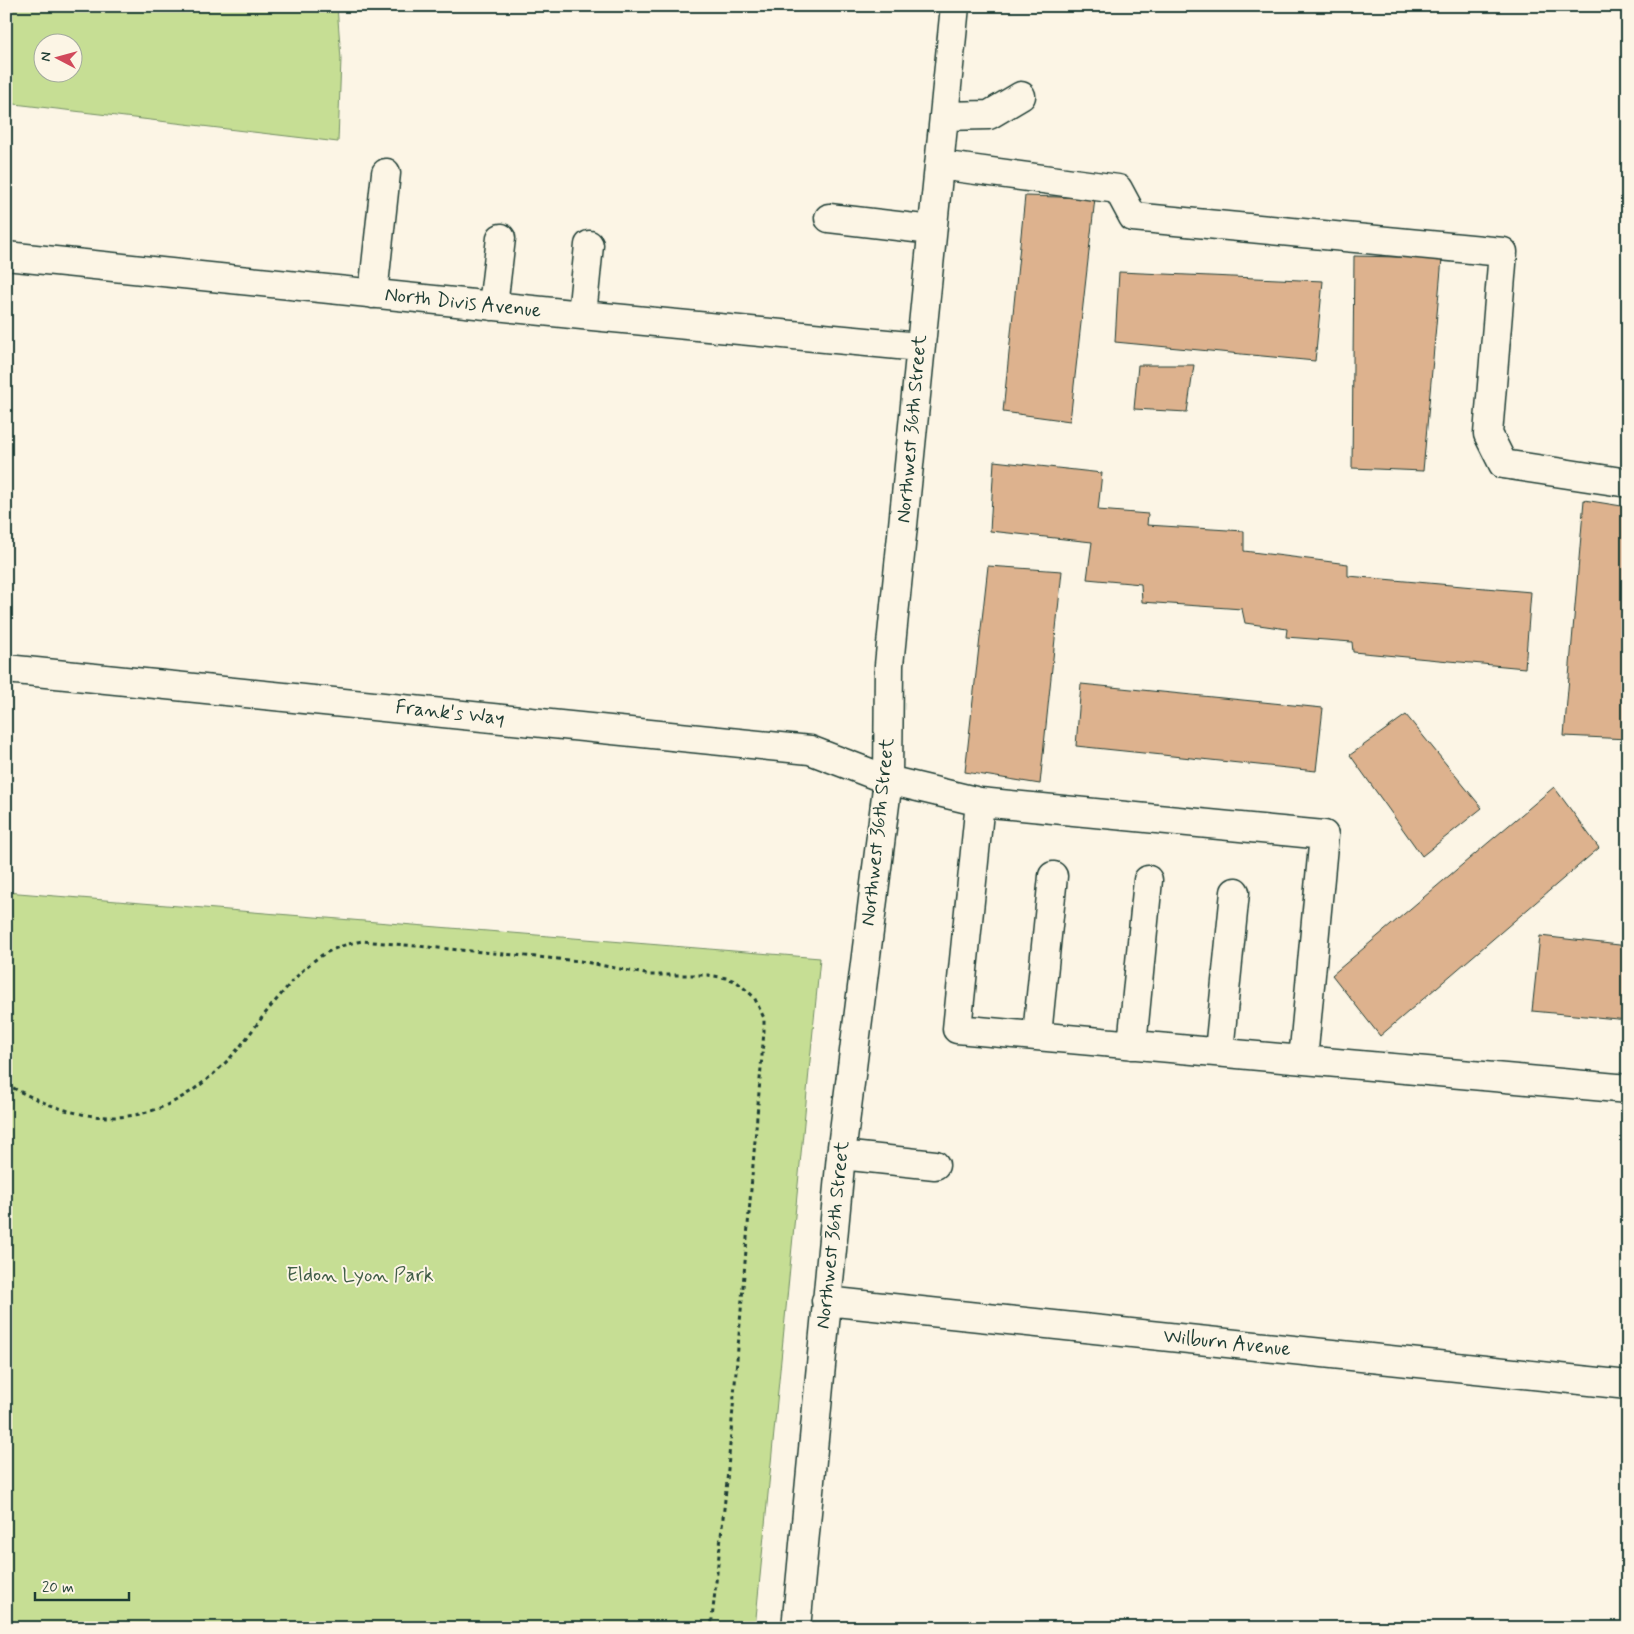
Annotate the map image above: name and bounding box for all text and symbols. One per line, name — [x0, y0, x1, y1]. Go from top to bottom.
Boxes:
north arrow — [32, 32, 82, 82]
text: N — [37, 51, 56, 62]
street label: North Divis Avenue — [383, 281, 543, 325]
street label: Northwest 36th Street — [890, 333, 934, 524]
street label: Frank's Way — [394, 694, 506, 732]
street label: Northwest 36th Street — [855, 736, 901, 927]
street label: Northwest 36th Street — [810, 1139, 856, 1330]
park label: Eldon Lyon Park — [286, 1262, 434, 1289]
street label: Wilburn Avenue — [1162, 1323, 1292, 1363]
scale bar — [35, 1569, 129, 1601]
text: 20 m — [42, 1578, 74, 1598]

